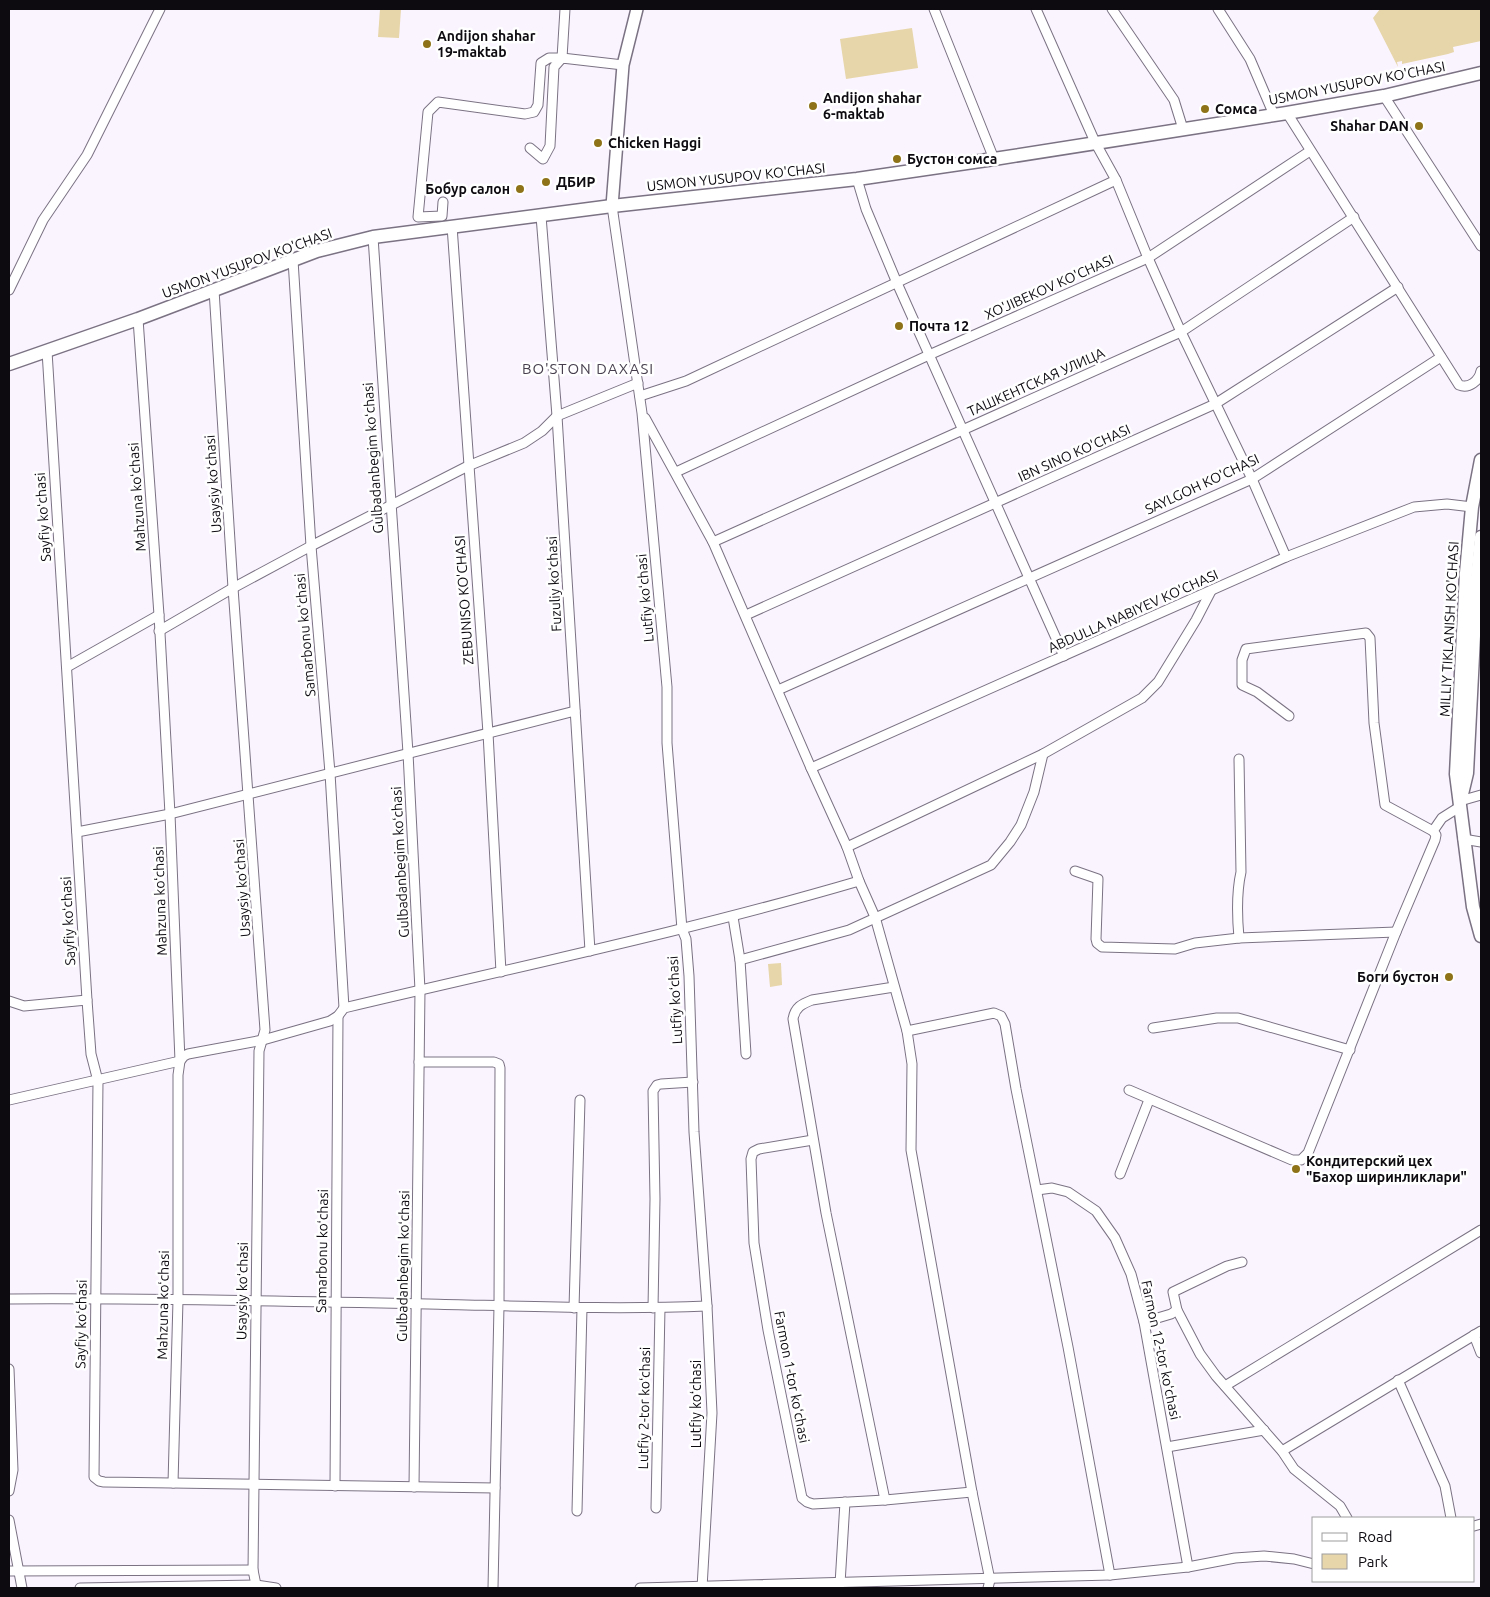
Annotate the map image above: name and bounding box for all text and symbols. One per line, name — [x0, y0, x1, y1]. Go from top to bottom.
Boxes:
place label: Andijon shahar 19-maktab — [437, 28, 536, 60]
marker: Andijon shahar 19-maktab — [421, 38, 433, 50]
street label: USMON YUSUPOV KO'CHASI — [1267, 58, 1447, 108]
place label: Andijon shahar 6-maktab — [823, 90, 922, 122]
marker: Andijon shahar 6-maktab — [807, 100, 819, 112]
place label: Сомса — [1215, 101, 1257, 117]
marker: Сомса — [1199, 103, 1211, 115]
place label: Shahar DAN — [1330, 118, 1409, 134]
marker: Shahar DAN — [1413, 120, 1425, 132]
place label: Chicken Haggi — [608, 135, 701, 151]
marker: Chicken Haggi — [592, 137, 604, 149]
place label: Бустон сомса — [907, 151, 997, 167]
marker: Бустон сомса — [891, 153, 903, 165]
street label: USMON YUSUPOV KO'CHASI — [646, 160, 826, 194]
place label: ДБИР — [556, 174, 596, 190]
marker: ДБИР — [540, 176, 552, 188]
place label: Бобур салон — [425, 181, 510, 197]
marker: Бобур салон — [514, 183, 526, 195]
street label: USMON YUSUPOV KO'CHASI — [160, 225, 334, 301]
street label: XO'JIBEKOV KO'CHASI — [982, 251, 1116, 323]
place label: Почта 12 — [909, 318, 969, 334]
marker: Почта 12 — [893, 320, 905, 332]
street label: ТАШКЕНТСКАЯ УЛИЦА — [965, 345, 1107, 419]
district label: BO'STON DAXASI — [522, 360, 654, 377]
street label: Gulbadanbegim koʻchasi — [360, 382, 386, 534]
street label: IBN SINO KO'CHASI — [1015, 421, 1133, 485]
street label: Usaysiy koʻchasi — [202, 434, 224, 534]
street label: Mahzuna koʻchasi — [125, 442, 149, 552]
street label: SAYLGOH KO'CHASI — [1142, 451, 1262, 517]
street label: Sayfiy koʻchasi — [32, 472, 54, 562]
street label: ZEBUNISO KO'CHASI — [451, 535, 477, 665]
street label: Fuzuliy koʻchasi — [544, 536, 564, 632]
street label: MILLIY TIKLANISH KO'CHASI — [1436, 541, 1462, 717]
street label: Lutfiy koʻchasi — [633, 553, 657, 643]
street label: ABDULLA NABIYEV KO'CHASI — [1045, 566, 1221, 656]
street label: Samarbonu koʻchasi — [292, 573, 318, 697]
street label: Gulbadanbegim koʻchasi — [388, 786, 412, 938]
street label: Usaysiy koʻchasi — [231, 838, 253, 938]
street label: Mahzuna koʻchasi — [150, 846, 170, 956]
street label: Sayfiy koʻchasi — [58, 876, 78, 966]
street label: Lutfiy koʻchasi — [665, 955, 685, 1045]
place label: Боги бустон — [1357, 969, 1439, 985]
marker: Боги бустон — [1443, 971, 1455, 983]
place label: Кондитерский цех "Бахор ширинликлари" — [1306, 1153, 1467, 1185]
marker: Кондитерский цех "Бахор ширинликлари" — [1290, 1163, 1302, 1175]
street label: Samarbonu koʻchasi — [313, 1189, 331, 1313]
street label: Gulbadanbegim koʻchasi — [394, 1190, 412, 1342]
street label: Usaysiy koʻchasi — [233, 1242, 251, 1340]
street label: Mahzuna koʻchasi — [154, 1250, 172, 1360]
street label: Sayfiy koʻchasi — [72, 1279, 90, 1369]
street label: Farmon 12-tor koʻchasi — [1138, 1279, 1184, 1421]
street label: Farmon 1-tor koʻchasi — [771, 1310, 813, 1444]
street label: Lutfiy 2-tor koʻchasi — [635, 1347, 653, 1469]
street label: Lutfiy koʻchasi — [688, 1360, 704, 1448]
legend — [1312, 1517, 1475, 1582]
text: Road — [1358, 1528, 1393, 1545]
text: Park — [1358, 1553, 1388, 1570]

